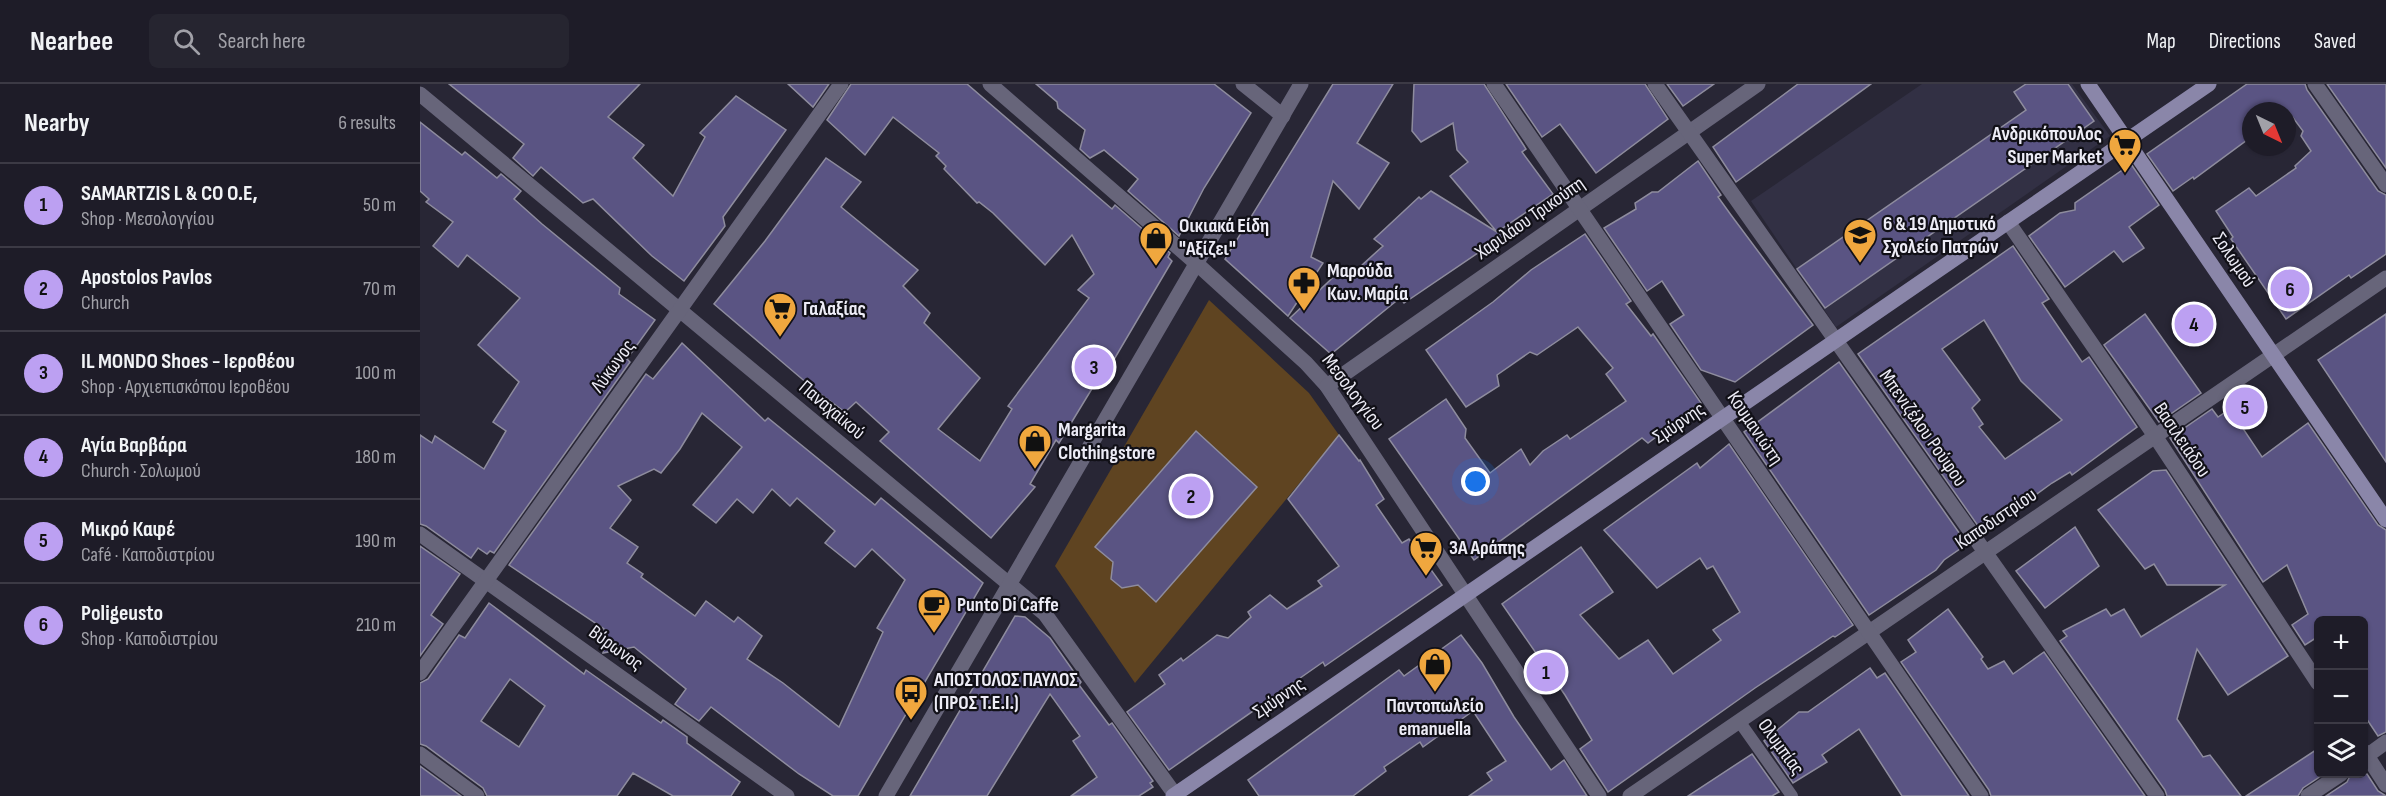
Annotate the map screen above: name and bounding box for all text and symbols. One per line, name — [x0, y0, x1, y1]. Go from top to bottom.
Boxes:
search box — [149, 14, 569, 68]
text: Nearbee — [30, 25, 113, 58]
icon: search — [170, 25, 203, 58]
text: Search here — [218, 28, 306, 55]
text: Map — [2146, 29, 2176, 54]
text: Directions — [2209, 29, 2281, 54]
text: Saved — [2314, 29, 2356, 54]
north arrow — [2242, 102, 2296, 156]
text: Nearby — [24, 108, 90, 139]
text: 6 results — [338, 111, 396, 135]
place label: Ανδρικόπουλος Super Market — [1991, 122, 2102, 169]
supermarket icon: Ανδρικόπουλος Super Market — [2107, 127, 2143, 174]
street label: Χαριλάου Τρικούπη — [1470, 171, 1589, 265]
text: SAMARTZIS L & CO O.E, — [81, 180, 258, 207]
text: 1 — [40, 193, 47, 217]
text: 50 m — [363, 193, 396, 217]
text: Shop · Μεσολογγίου — [81, 207, 214, 231]
place label: 6 & 19 Δημοτικό Σχολείο Πατρών — [1883, 212, 1999, 259]
place label: Οικιακά Είδη "Αξίζει" — [1179, 214, 1269, 261]
school or university icon: 6 & 19 Δημοτικό Σχολείο Πατρών — [1842, 217, 1878, 264]
shop icon: Οικιακά Είδη "Αξίζει" — [1138, 220, 1174, 267]
street label: Σολωμού — [2207, 228, 2261, 292]
place label: Μαρούδα Κων. Μαρία — [1327, 259, 1408, 306]
text: Apostolos Pavlos — [81, 264, 212, 291]
pharmacy icon: Μαρούδα Κων. Μαρία — [1286, 265, 1322, 312]
pin: 6 — [2270, 266, 2310, 312]
text: 2 — [39, 277, 48, 301]
text: 70 m — [363, 277, 396, 301]
text: Church — [81, 291, 130, 315]
supermarket icon: Γαλαξίας — [762, 291, 798, 338]
place label: Γαλαξίας — [803, 297, 866, 321]
pin: 4 — [2174, 302, 2214, 346]
street label: Λύκωνος — [585, 335, 640, 398]
pin: 3 — [1074, 344, 1114, 390]
text: IL MONDO Shoes - Ιεροθέου — [81, 348, 295, 375]
street label: Μεσολογγίου — [1317, 349, 1389, 435]
text: 3 — [39, 361, 48, 385]
text: 100 m — [355, 361, 396, 385]
street label: Μπενιζέλου Ρούφου — [1874, 365, 1972, 491]
text: Shop · Αρχιεπισκόπου Ιεροθέου — [81, 375, 290, 399]
street label: Παναχαϊκού — [794, 375, 870, 445]
pin: 5 — [2226, 384, 2264, 430]
street label: Κουμανιώτη — [1722, 387, 1788, 469]
street label: Σμύρνης — [1648, 397, 1710, 449]
street label: Βασιλειάδου — [2148, 398, 2216, 482]
place label: Margarita Clothingstore — [1058, 418, 1155, 465]
shop icon: Margarita Clothingstore — [1017, 423, 1053, 470]
text: Αγία Βαρβάρα — [81, 432, 187, 459]
text: 4 — [39, 445, 48, 469]
text: 180 m — [355, 445, 396, 469]
text: Church · Σολωμού — [81, 459, 201, 483]
your location — [1461, 467, 1490, 496]
pin: 2 — [1172, 474, 1210, 518]
street label: Καποδιστρίου — [1951, 483, 2041, 555]
text: Μικρό Καφέ — [81, 516, 175, 543]
text: 5 — [39, 529, 48, 553]
text: 190 m — [355, 529, 396, 553]
supermarket icon: 3Α Αράπης — [1408, 530, 1444, 577]
place label: 3Α Αράπης — [1449, 536, 1525, 560]
text: Café · Καποδιστρίου — [81, 543, 215, 567]
cafe icon: Punto Di Caffe — [916, 587, 952, 634]
place label: Punto Di Caffe — [957, 593, 1059, 617]
text: Poligeusto — [81, 600, 163, 627]
text: 6 — [39, 613, 48, 637]
text: 210 m — [356, 613, 396, 637]
map controls — [2314, 616, 2368, 778]
button: + — [2314, 616, 2368, 670]
street label: Βύρωνος — [584, 620, 648, 676]
text: Shop · Καποδιστρίου — [81, 627, 218, 651]
shop icon: Παντοπωλείο emanuella — [1417, 646, 1453, 693]
pin: 1 — [1526, 650, 1566, 694]
place label: ΑΠΟΣΤΟΛΟΣ ΠΑΥΛΟΣ (ΠΡΟΣ Τ.Ε.Ι.) — [933, 668, 1078, 715]
button: − — [2314, 670, 2368, 724]
street label: Σμύρνης — [1248, 672, 1310, 724]
bus stop icon: ΑΠΟΣΤΟΛΟΣ ΠΑΥΛΟΣ (ΠΡΟΣ Τ.Ε.Ι.) — [893, 674, 929, 721]
place label: Παντοπωλείο emanuella — [1386, 694, 1484, 741]
street label: Ολυμπίας — [1752, 714, 1810, 780]
button: layers — [2314, 724, 2368, 778]

